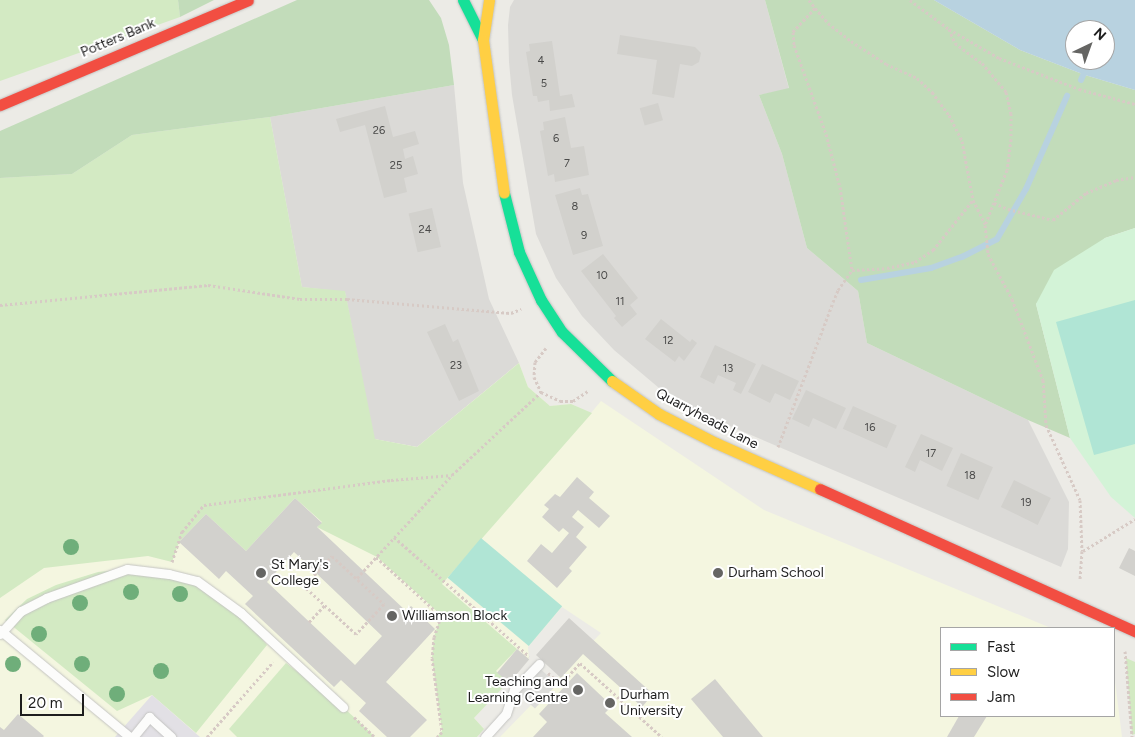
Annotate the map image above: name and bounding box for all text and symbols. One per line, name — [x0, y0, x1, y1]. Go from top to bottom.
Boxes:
street label: Potters Bank — [78, 15, 158, 61]
north arrow — [1065, 20, 1115, 70]
text: N — [1090, 24, 1109, 44]
house number: 4 — [538, 54, 544, 68]
house number: 5 — [541, 77, 547, 91]
house number: 26 — [373, 124, 385, 138]
house number: 6 — [553, 132, 559, 146]
house number: 7 — [564, 157, 570, 171]
house number: 25 — [390, 159, 402, 173]
house number: 8 — [572, 200, 578, 214]
house number: 24 — [419, 223, 431, 237]
house number: 9 — [581, 229, 587, 243]
house number: 10 — [596, 269, 608, 283]
house number: 11 — [615, 295, 625, 309]
house number: 12 — [663, 334, 673, 348]
house number: 23 — [450, 359, 462, 373]
house number: 13 — [723, 362, 733, 376]
street label: Quarryheads Lane — [653, 385, 761, 453]
house number: 16 — [865, 421, 875, 435]
house number: 17 — [926, 447, 936, 461]
house number: 18 — [964, 469, 976, 483]
house number: 19 — [1021, 496, 1031, 510]
place label: St Mary's College — [271, 557, 329, 590]
place label: Durham School — [728, 565, 824, 581]
marker: St Mary's College — [255, 567, 267, 579]
marker: Durham School — [712, 567, 724, 579]
place label: Williamson Block — [402, 608, 507, 624]
marker: Williamson Block — [386, 610, 398, 622]
legend — [940, 627, 1115, 717]
text: Fast — [987, 638, 1015, 656]
text: Slow — [987, 663, 1020, 681]
place label: Teaching and Learning Centre — [467, 674, 568, 706]
scale bar — [22, 684, 86, 716]
marker: Teaching and Learning Centre — [572, 684, 584, 696]
place label: Durham University — [620, 687, 683, 720]
text: Jam — [987, 688, 1015, 706]
text: 20 m — [28, 694, 62, 712]
marker: Durham University — [604, 697, 616, 709]

